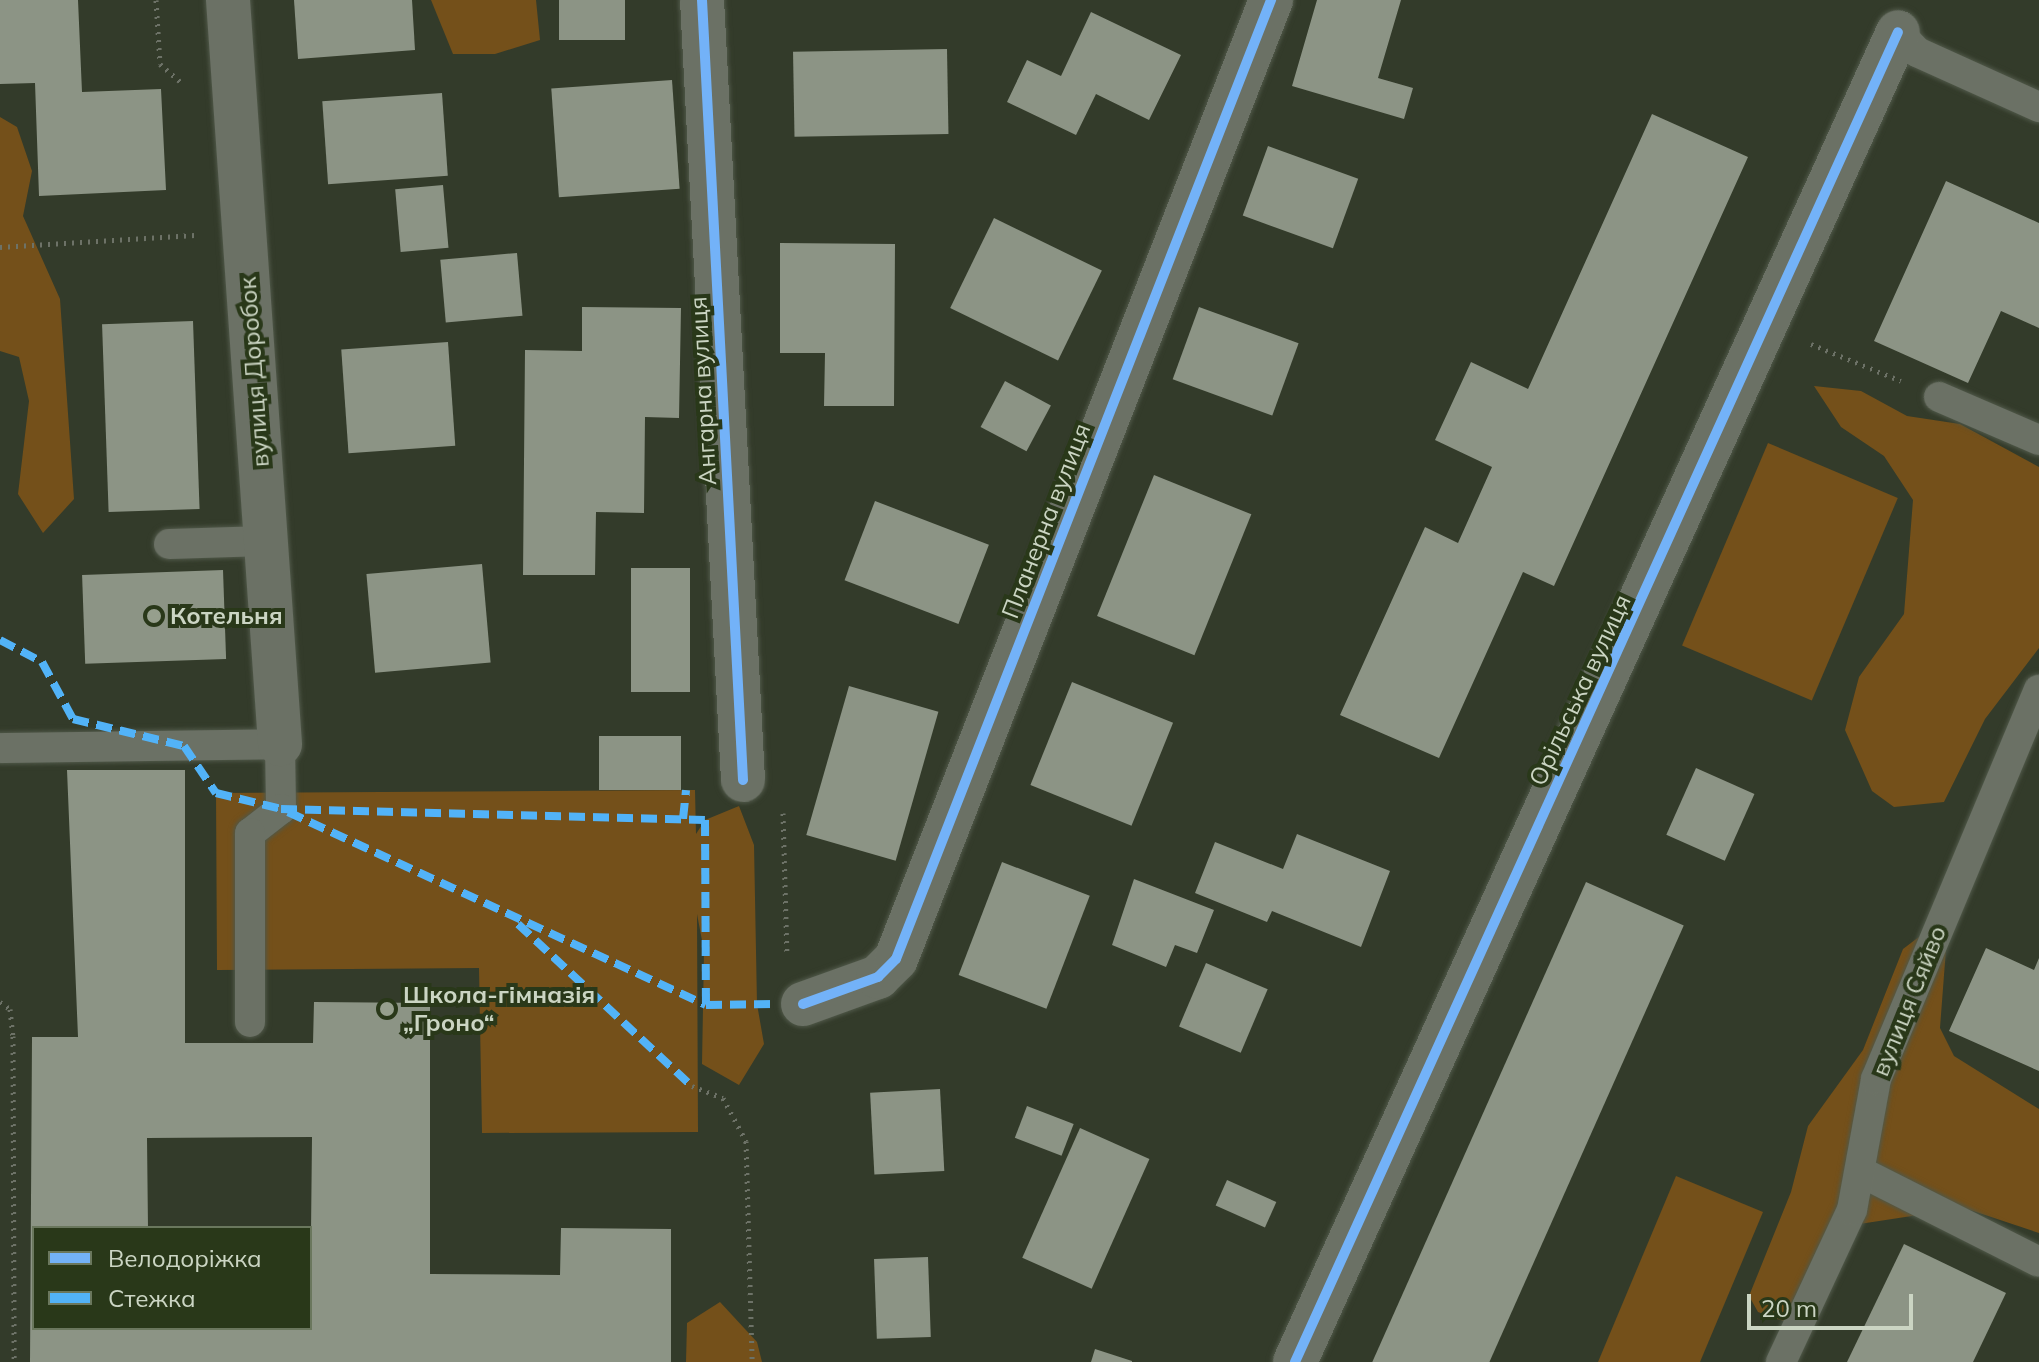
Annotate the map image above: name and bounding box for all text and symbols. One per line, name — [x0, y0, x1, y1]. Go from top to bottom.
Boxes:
street label: вулиця Доробок — [233, 276, 275, 468]
street label: Ангарна вулиця — [684, 296, 722, 486]
street label: Планерна вулиця — [996, 419, 1096, 623]
street label: Орільська вулиця — [1523, 590, 1637, 790]
place label: Котельня — [170, 602, 283, 630]
marker: Котельня — [145, 607, 163, 625]
street label: вулиця Сяйво — [1866, 922, 1952, 1080]
place label: Школа-гімназія „Гроно“ — [403, 981, 595, 1037]
marker: Школа-гімназія „Гроно“ — [378, 1000, 396, 1018]
legend — [32, 1226, 312, 1330]
text: Велодоріжка — [108, 1243, 262, 1273]
scale bar — [1751, 1278, 1917, 1328]
text: Стежка — [108, 1283, 196, 1313]
text: 20 m — [1761, 1293, 1817, 1323]

